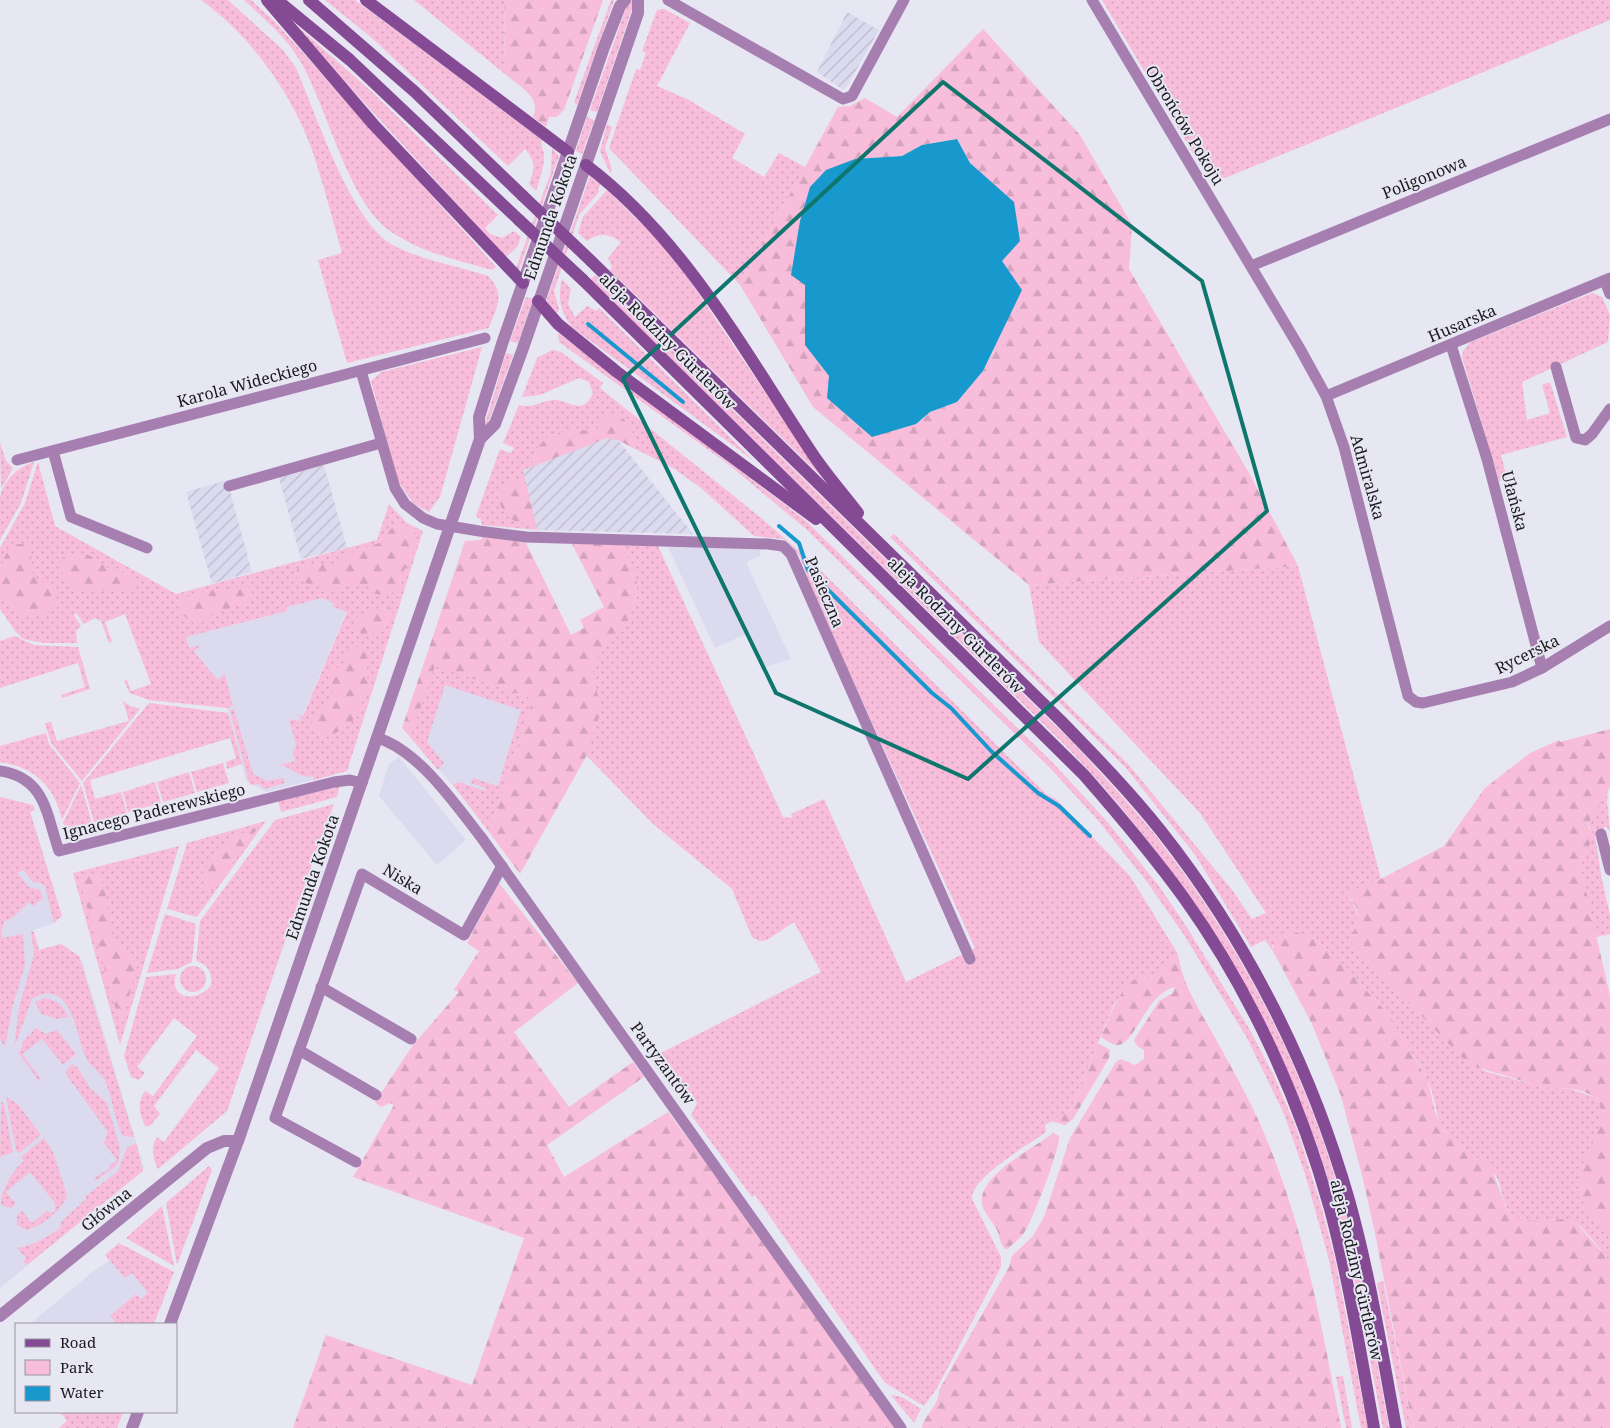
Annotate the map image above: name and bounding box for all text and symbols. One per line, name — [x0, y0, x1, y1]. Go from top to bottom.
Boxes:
street label: Obrońców Pokoju — [1141, 61, 1229, 189]
street label: Poligonowa — [1379, 150, 1469, 204]
street label: Edmunda Kokota — [518, 151, 582, 283]
street label: aleja Rodziny Gürtlerów — [595, 268, 741, 414]
street label: Husarska — [1424, 299, 1500, 347]
street label: Karola Wideckiego — [175, 354, 319, 412]
street label: Admiralska — [1345, 432, 1391, 522]
street label: Ułańska — [1496, 468, 1534, 534]
street label: aleja Rodziny Gürtlerów — [883, 552, 1029, 698]
street label: Pasieczna — [800, 553, 850, 631]
street label: Rycerska — [1491, 629, 1563, 679]
street label: Ignacego Paderewskiego — [60, 778, 248, 844]
street label: Edmunda Kokota — [280, 811, 344, 943]
street label: Niska — [379, 859, 427, 899]
street label: Partyzantów — [626, 1017, 701, 1109]
street label: aleja Rodziny Gürtlerów — [1325, 1177, 1389, 1363]
street label: Główna — [76, 1182, 136, 1236]
legend — [15, 1323, 178, 1413]
text: Road — [60, 1332, 96, 1352]
text: Park — [60, 1357, 94, 1377]
text: Water — [60, 1382, 103, 1402]

